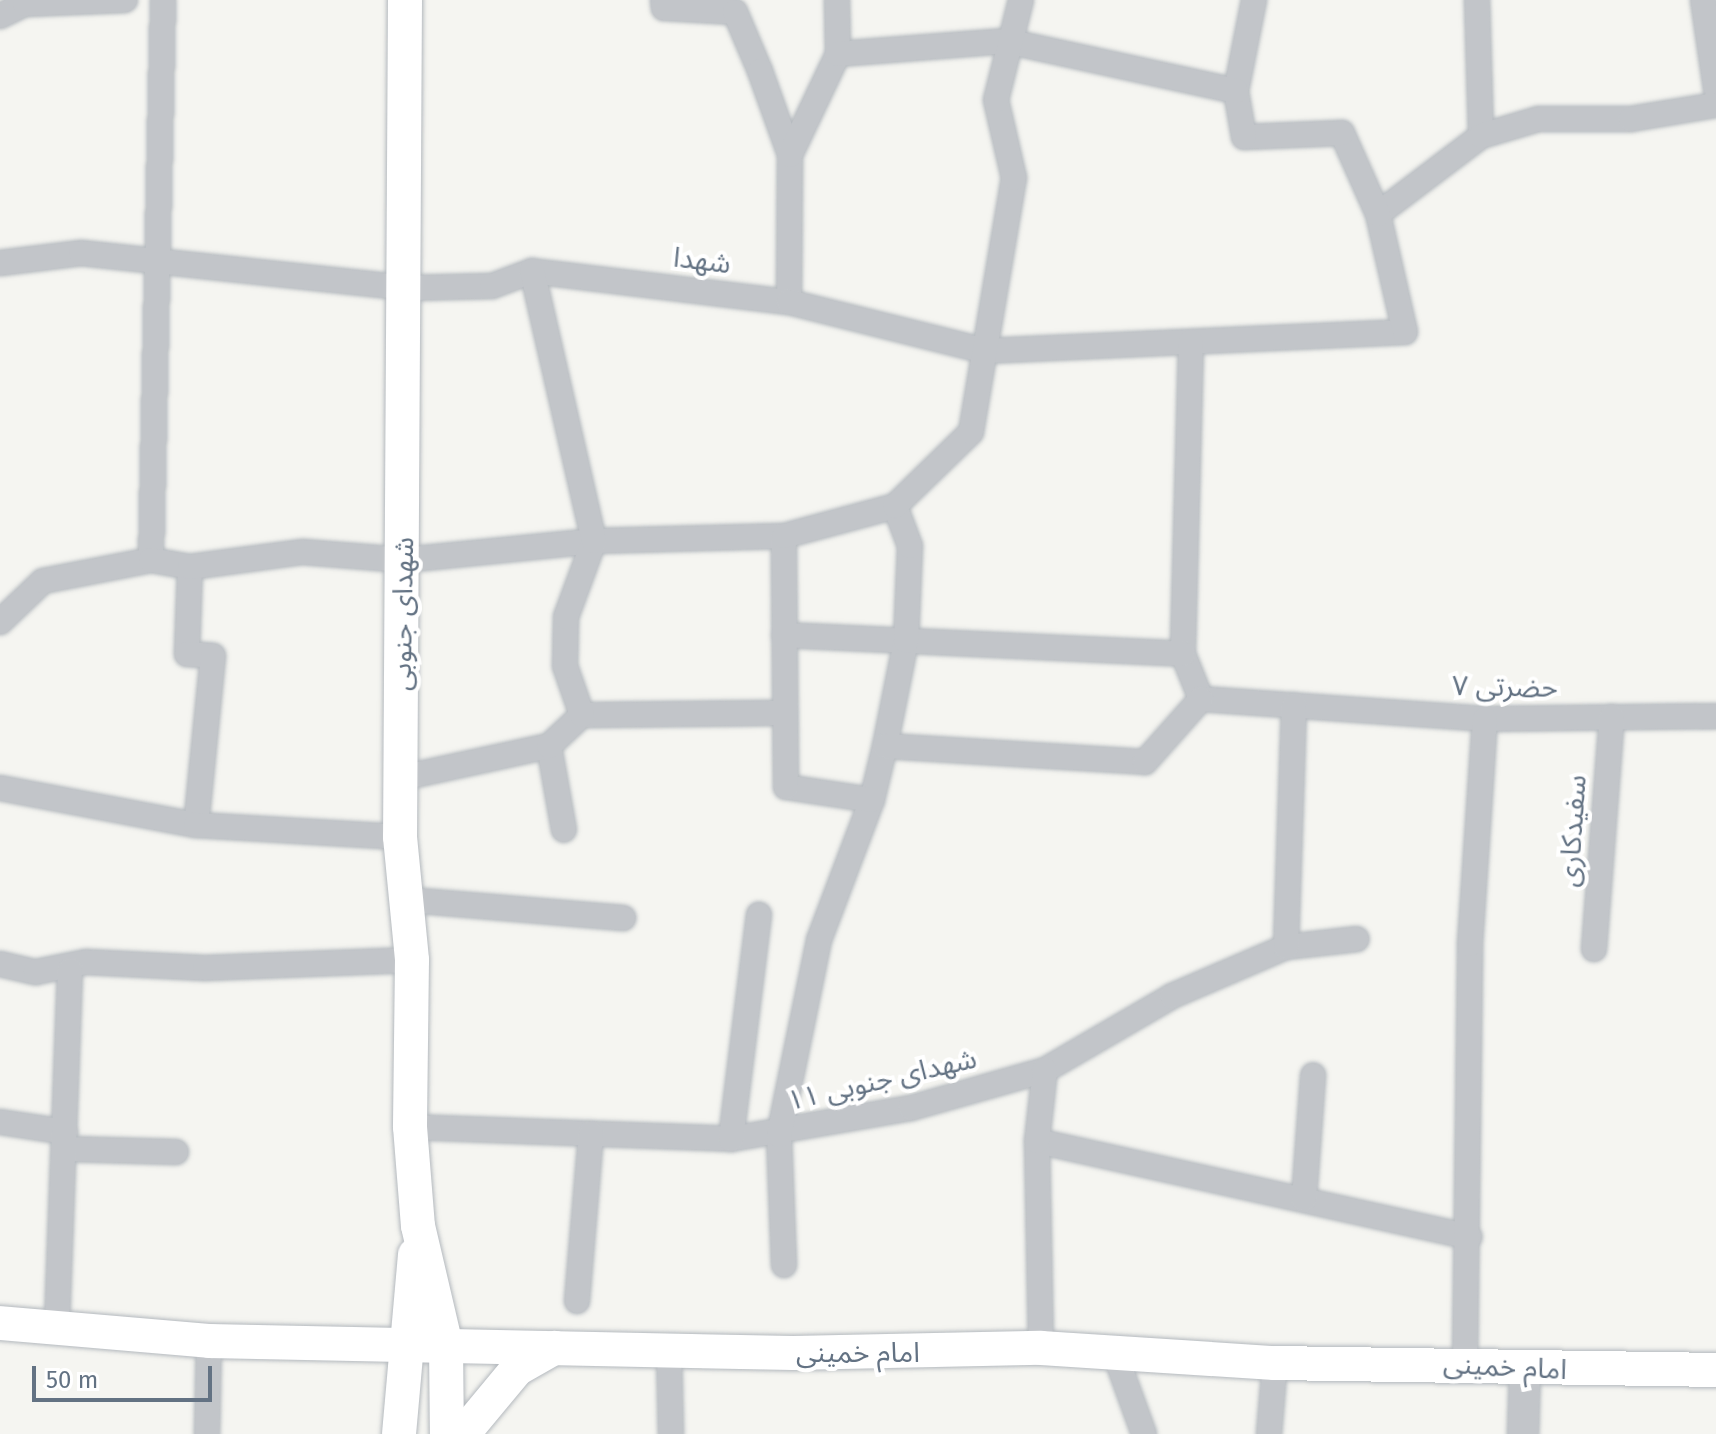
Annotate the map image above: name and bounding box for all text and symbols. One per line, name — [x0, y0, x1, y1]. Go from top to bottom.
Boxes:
street label: شهدا — [671, 241, 733, 281]
street label: شهدای جنوبی — [385, 537, 421, 691]
street label: حضرتی ۷ — [1452, 669, 1558, 705]
street label: سفیدکاری — [1552, 774, 1594, 888]
street label: ۱۱ شهدای جنوبی — [784, 1042, 980, 1118]
street label: امام خمینی — [796, 1336, 920, 1370]
street label: امام خمینی — [1442, 1347, 1568, 1387]
scale bar — [36, 1350, 216, 1400]
text: 50 m — [46, 1366, 98, 1394]

